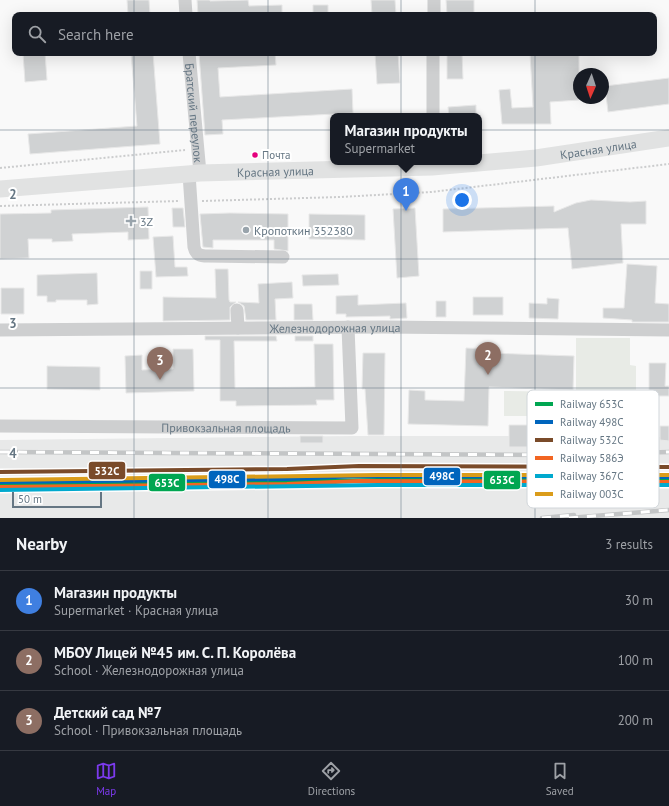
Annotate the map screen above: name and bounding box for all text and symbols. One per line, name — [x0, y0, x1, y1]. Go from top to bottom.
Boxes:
search box — [12, 12, 657, 56]
icon: search — [26, 23, 48, 45]
text: Search here — [58, 25, 134, 44]
street label: Братский переулок — [182, 62, 207, 163]
north arrow — [573, 68, 609, 104]
popup — [330, 113, 482, 165]
text: Магазин продукты — [344, 121, 468, 140]
street label: Красная улица — [559, 135, 637, 162]
text: Supermarket — [344, 140, 415, 157]
place label: Почта — [262, 148, 290, 162]
marker: Почта — [250, 150, 260, 160]
street label: Красная улица — [237, 163, 314, 180]
pin: 1 — [393, 178, 419, 211]
text: 2 — [9, 186, 17, 203]
your location — [452, 190, 472, 210]
place label: 3Z — [140, 214, 154, 229]
marker: 3Z — [125, 215, 137, 227]
place label: Кропоткин 352380 — [254, 223, 353, 238]
marker: Кропоткин 352380 — [241, 225, 251, 235]
text: 3 — [9, 315, 17, 332]
street label: Железнодорожная улица — [268, 319, 401, 335]
pin: 2 — [475, 342, 501, 375]
pin: 3 — [147, 347, 173, 380]
legend — [527, 390, 659, 508]
text: Railway 653С — [560, 397, 624, 411]
text: Railway 498С — [560, 415, 624, 429]
street label: Привокзальная площадь — [161, 419, 291, 435]
text: Railway 532С — [560, 433, 624, 447]
text: 4 — [9, 445, 17, 462]
text: Railway 586Э — [560, 451, 624, 465]
line badge: 532С — [88, 461, 126, 480]
text: 532С — [95, 464, 119, 478]
line badge: 498С — [423, 467, 461, 486]
text: 498С — [430, 469, 454, 483]
text: Railway 367С — [560, 469, 624, 483]
line badge: 498С — [208, 470, 246, 489]
line badge: 653С — [483, 470, 521, 490]
text: 498С — [215, 472, 239, 486]
line badge: 653С — [148, 473, 186, 492]
text: 653С — [490, 473, 514, 487]
text: 653С — [155, 476, 179, 490]
text: Railway 003С — [560, 487, 624, 501]
scale bar — [12, 490, 102, 509]
text: 50 m — [18, 492, 42, 506]
text: Nearby — [16, 533, 67, 555]
text: 3 results — [605, 536, 653, 553]
text: Магазин продукты — [54, 583, 177, 602]
text: 1 — [25, 592, 33, 609]
text: 30 m — [625, 592, 653, 609]
text: Supermarket · Красная улица — [54, 602, 218, 619]
text: МБОУ Лицей №45 им. С. П. Королёва — [54, 643, 296, 662]
text: 2 — [25, 652, 33, 669]
text: 100 m — [618, 652, 653, 669]
text: School · Железнодорожная улица — [54, 662, 244, 679]
text: Детский сад №7 — [54, 703, 162, 722]
text: 3 — [25, 712, 33, 729]
text: 200 m — [618, 712, 653, 729]
text: School · Привокзальная площадь — [54, 722, 242, 739]
tab: Map — [95, 760, 117, 798]
tab: Directions — [308, 760, 355, 798]
tab: Saved — [546, 760, 574, 798]

